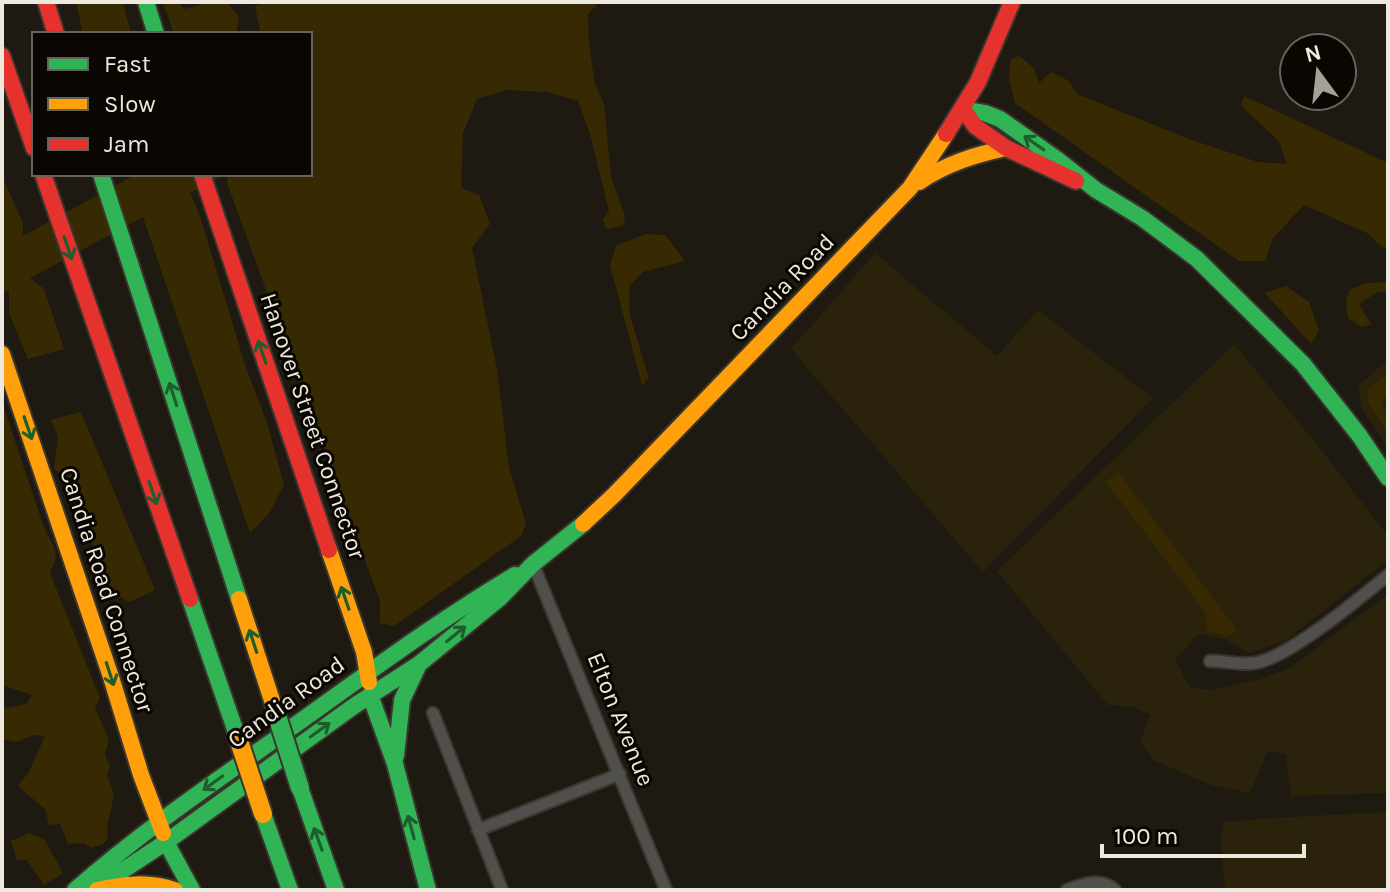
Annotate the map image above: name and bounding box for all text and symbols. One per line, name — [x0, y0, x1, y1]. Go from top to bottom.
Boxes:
legend — [32, 32, 312, 176]
north arrow — [1278, 32, 1358, 112]
text: N — [1302, 39, 1324, 68]
text: Fast — [104, 50, 151, 78]
text: Slow — [104, 90, 156, 118]
text: Jam — [104, 130, 149, 158]
one-way arrow — [1023, 135, 1045, 151]
street label: Candia Road — [724, 228, 840, 346]
one-way arrow — [62, 235, 77, 260]
street label: Hanover Street Connector — [254, 289, 372, 563]
one-way arrow — [254, 340, 269, 365]
one-way arrow — [164, 382, 179, 407]
one-way arrow — [22, 415, 36, 440]
street label: Candia Road Connector — [54, 464, 160, 716]
one-way arrow — [147, 481, 162, 506]
one-way arrow — [337, 586, 352, 611]
one-way arrow — [445, 625, 466, 643]
one-way arrow — [245, 629, 260, 655]
street label: Elton Avenue — [582, 648, 660, 790]
street label: Candia Road — [222, 650, 350, 754]
one-way arrow — [104, 662, 119, 687]
one-way arrow — [309, 722, 331, 739]
one-way arrow — [203, 775, 225, 791]
scale bar — [1102, 808, 1304, 858]
one-way arrow — [403, 815, 418, 841]
text: 100 m — [1114, 822, 1179, 850]
one-way arrow — [310, 827, 325, 852]

